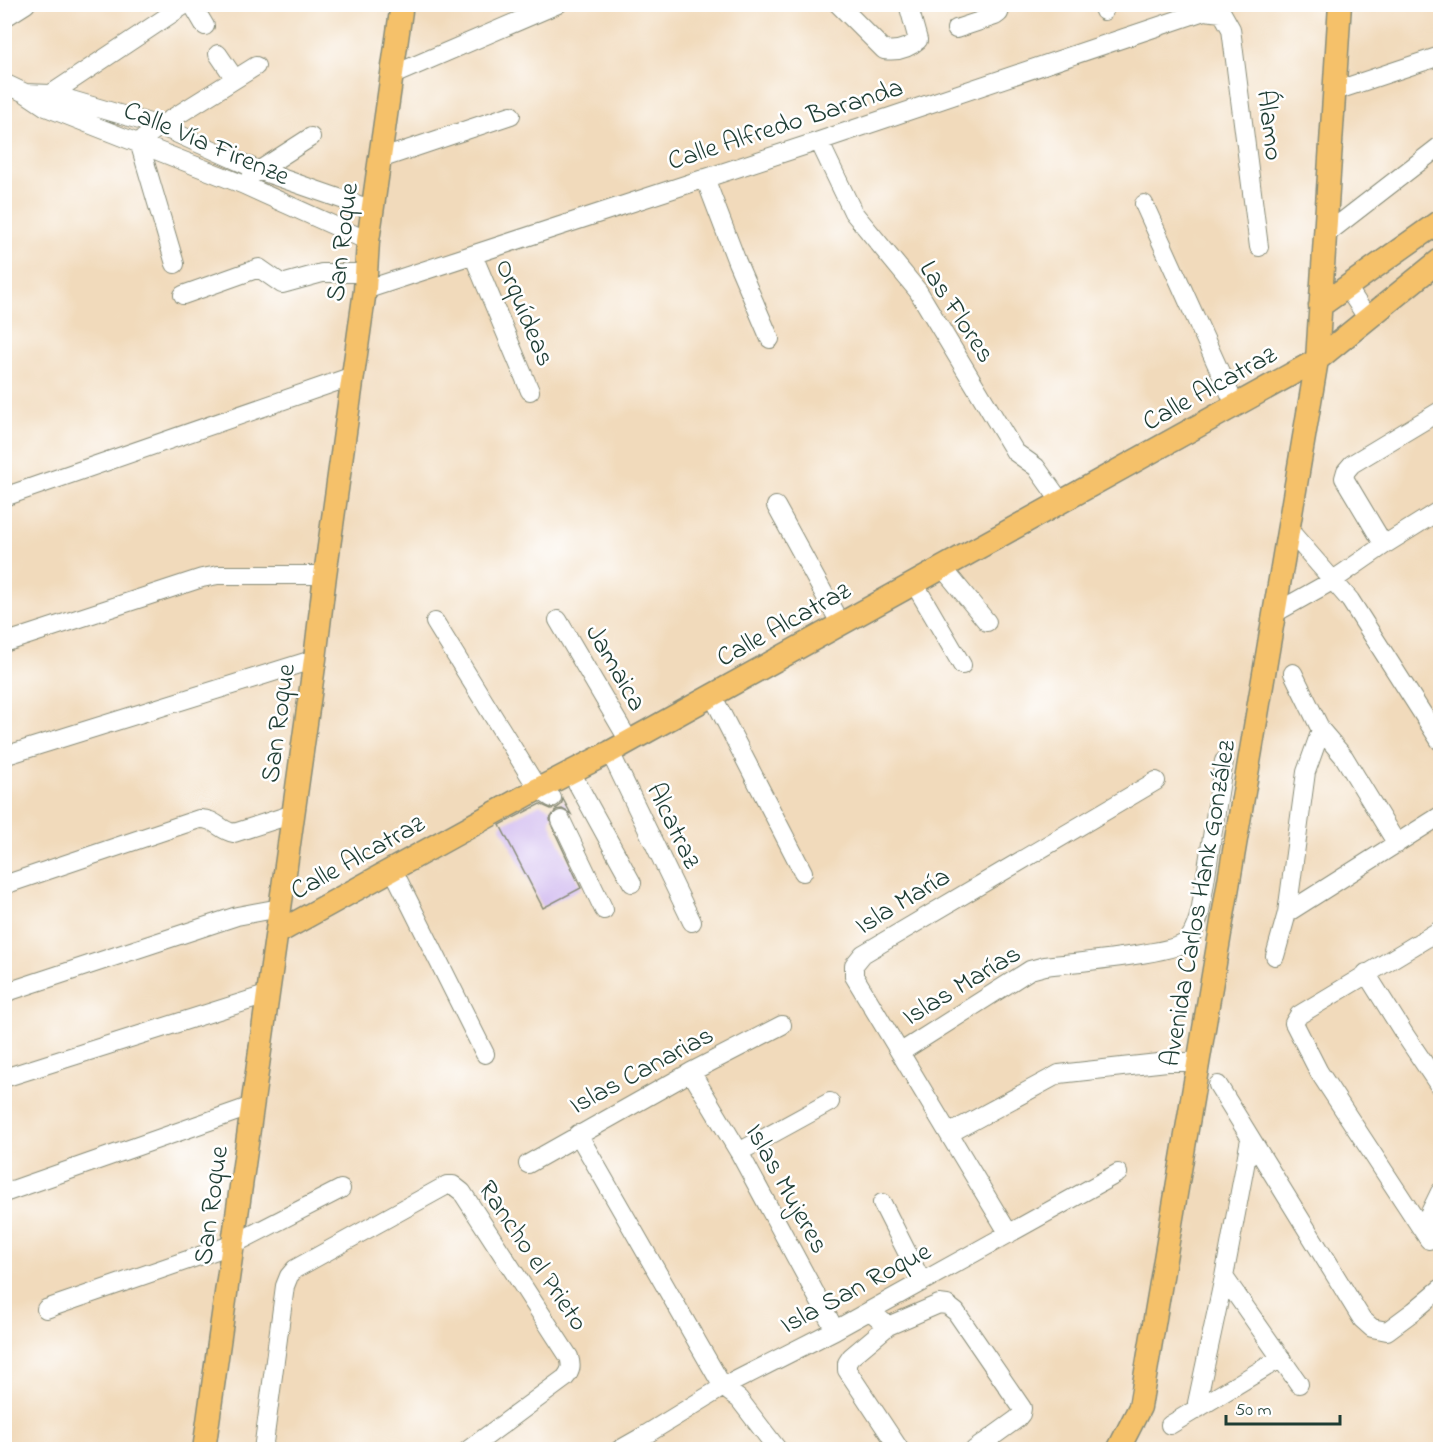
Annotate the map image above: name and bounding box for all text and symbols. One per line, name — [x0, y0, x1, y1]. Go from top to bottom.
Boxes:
street label: Calle Alfredo Baranda — [663, 69, 908, 182]
street label: Álamo — [1245, 88, 1292, 163]
street label: Calle Vía Firenze — [117, 92, 296, 197]
street label: San Roque — [317, 180, 370, 304]
street label: Orquídeas — [484, 253, 564, 373]
street label: Las Flores — [908, 253, 1004, 371]
street label: Calle Alcatraz — [1136, 336, 1285, 442]
street label: Calle Alcatraz — [710, 572, 859, 678]
street label: Jamaica — [574, 617, 655, 719]
street label: San Roque — [252, 661, 307, 785]
street label: Avenida Carlos Hank González — [1152, 736, 1248, 1070]
street label: Alcatraz — [635, 777, 711, 876]
street label: Calle Alcatraz — [284, 805, 433, 911]
street label: Isla María — [848, 858, 958, 946]
street label: Islas Marías — [896, 935, 1029, 1037]
street label: Islas Canarias — [563, 1017, 721, 1126]
street label: Islas Mujeres — [734, 1117, 838, 1261]
street label: San Roque — [185, 1143, 240, 1267]
street label: Rancho el Prieto — [467, 1173, 597, 1340]
street label: Isla San Roque — [774, 1233, 939, 1345]
scale bar — [1226, 1388, 1340, 1426]
text: 50 m — [1235, 1398, 1272, 1424]

